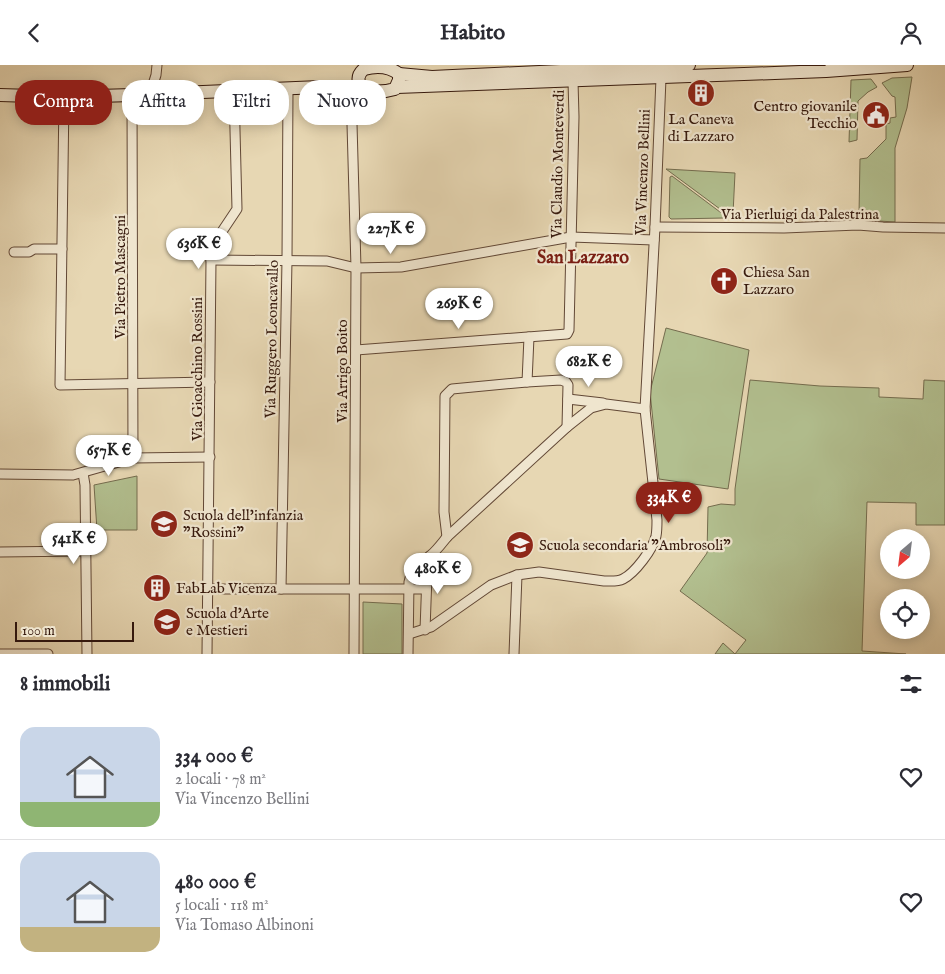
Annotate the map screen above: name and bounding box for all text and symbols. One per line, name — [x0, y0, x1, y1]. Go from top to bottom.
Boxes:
icon: back — [20, 19, 48, 47]
text: Habito — [440, 19, 505, 47]
icon: person — [897, 19, 925, 47]
building icon: La Caneva di Lazzaro — [686, 78, 716, 108]
chip: Compra — [15, 80, 112, 125]
chip: Affitta — [122, 80, 204, 125]
chip: Filtri — [214, 80, 289, 125]
chip: Nuovo — [299, 80, 386, 125]
street label: Via Claudio Monteverdi — [547, 89, 569, 240]
place label: Centro giovanile Tecchio — [753, 97, 857, 133]
public building icon: Centro giovanile Tecchio — [861, 100, 891, 130]
street label: Via Vincenzo Bellini — [631, 109, 655, 236]
place label: La Caneva di Lazzaro — [668, 110, 734, 146]
street label: Via Pierluigi da Palestrina — [720, 205, 880, 224]
pin: 227K € — [350, 213, 432, 255]
street label: Via Pietro Mascagni — [111, 215, 130, 340]
text: 227K € — [368, 219, 414, 239]
pin: 636K € — [158, 227, 240, 270]
text: 636K € — [177, 234, 221, 254]
district label: San Lazzaro — [537, 247, 629, 270]
street label: Via Ruggero Leoncavallo — [261, 260, 283, 419]
place label: Chiesa San Lazzaro — [743, 263, 810, 299]
church icon: Chiesa San Lazzaro — [709, 266, 739, 296]
pin: 269K € — [418, 287, 500, 330]
text: 269K € — [436, 294, 482, 314]
street label: Via Gioacchino Rossini — [188, 297, 207, 442]
street label: Via Arrigo Boito — [333, 319, 352, 424]
pin: 682K € — [548, 345, 630, 388]
text: 682K € — [567, 352, 611, 372]
pin: 657K € — [68, 435, 150, 477]
text: 657K € — [87, 441, 131, 461]
pin: 334K € — [628, 481, 710, 524]
text: 334K € — [647, 488, 691, 508]
place label: Scuola dell'infanzia "Rossini" — [183, 506, 304, 542]
school or university icon: Scuola dell'infanzia "Rossini" — [149, 509, 179, 539]
pin: 541K € — [33, 523, 115, 565]
text: 541K € — [52, 529, 96, 549]
north arrow — [880, 529, 930, 579]
map controls — [880, 529, 930, 639]
school or university icon: Scuola secondaria "Ambrosoli" — [505, 530, 535, 560]
place label: Scuola secondaria "Ambrosoli" — [539, 536, 731, 555]
pin: 480K € — [397, 553, 479, 595]
text: 480K € — [415, 559, 461, 579]
building icon: FabLab Vicenza — [142, 573, 172, 603]
place label: FabLab Vicenza — [176, 579, 277, 598]
button: locate — [880, 589, 930, 639]
place label: Scuola d'Arte e Mestieri — [186, 604, 269, 640]
school or university icon: Scuola d'Arte e Mestieri — [152, 607, 182, 637]
scale bar — [15, 619, 134, 642]
text: 100 m — [22, 622, 55, 640]
icon: filters — [897, 670, 925, 698]
text: 8 immobili — [20, 671, 110, 698]
text: 334 000 € — [175, 743, 253, 770]
icon: home — [60, 747, 120, 807]
icon: heart — [897, 763, 925, 791]
text: 2 locali · 78 m² — [175, 770, 266, 790]
text: Via Vincenzo Bellini — [175, 790, 309, 810]
text: 480 000 € — [175, 869, 256, 896]
icon: home — [60, 872, 120, 932]
icon: heart — [897, 888, 925, 916]
text: 5 locali · 118 m² — [175, 896, 269, 916]
text: Via Tomaso Albinoni — [175, 916, 314, 936]

